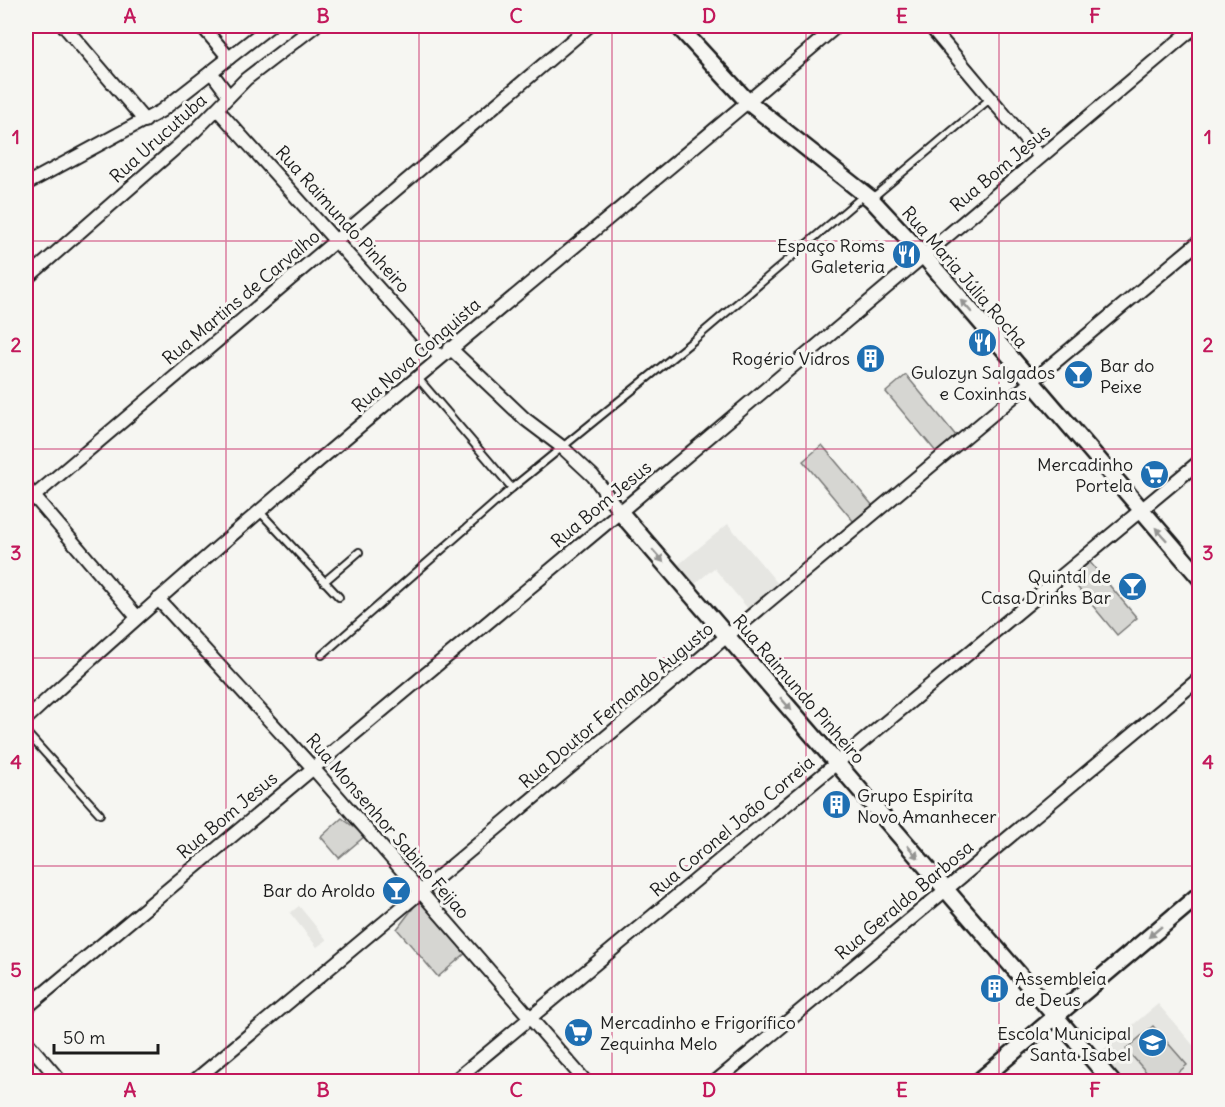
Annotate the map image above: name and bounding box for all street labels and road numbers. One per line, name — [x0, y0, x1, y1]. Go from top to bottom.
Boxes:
street label: Rua Urucutuba — [105, 88, 211, 188]
street label: Rua Bom Jesus — [945, 119, 1055, 217]
street label: Rua Raimundo Pinheiro — [271, 141, 415, 297]
street label: Rua Maria Júlia Rocha — [897, 201, 1033, 353]
street label: Rua Martins de Carvalho — [158, 224, 324, 370]
street label: Rua Nova Conquista — [347, 293, 485, 417]
street label: Rua Bom Jesus — [546, 455, 656, 553]
street label: Rua Raimundo Pinheiro — [728, 610, 870, 768]
street label: Rua Doutor Fernando Augusto — [514, 617, 718, 793]
street label: Rua Monsenhor Sabino Feijao — [301, 729, 475, 923]
street label: Rua Coronel João Correia — [645, 750, 819, 902]
street label: Rua Bom Jesus — [172, 766, 282, 864]
street label: Rua Geraldo Barbosa — [830, 835, 978, 965]

